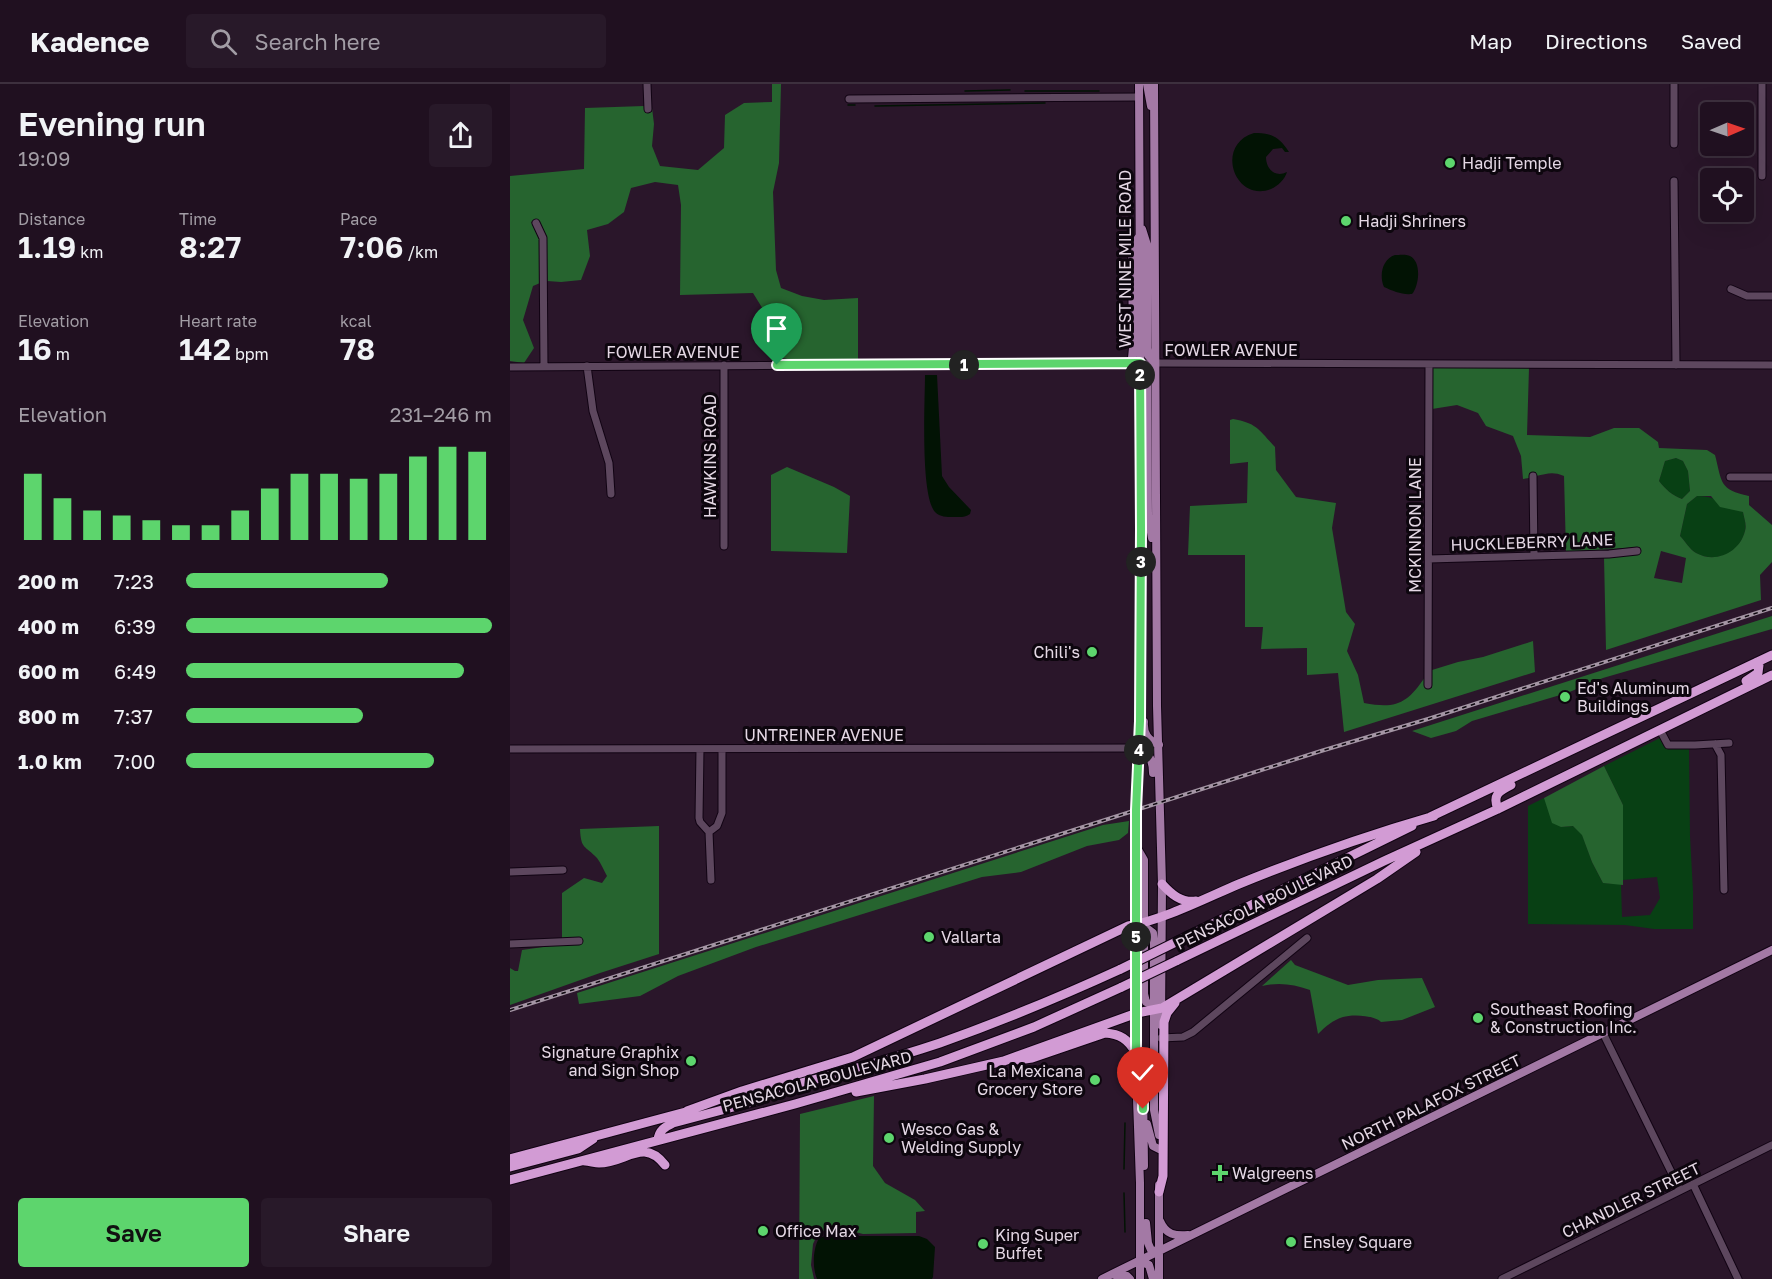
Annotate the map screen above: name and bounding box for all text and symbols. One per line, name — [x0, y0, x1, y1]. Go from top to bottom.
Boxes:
search box — [186, 14, 606, 68]
text: Kadence — [30, 25, 150, 58]
icon: search — [207, 25, 240, 58]
text: Search here — [255, 28, 381, 55]
text: Map — [1469, 28, 1512, 54]
text: Directions — [1545, 28, 1648, 54]
text: Saved — [1681, 28, 1742, 54]
north arrow — [1700, 102, 1754, 156]
map controls — [1700, 102, 1754, 222]
text: Evening run — [18, 104, 206, 143]
button: share — [429, 104, 492, 167]
text: 19:09 — [18, 146, 70, 170]
place label: Hadji Temple — [1462, 153, 1562, 173]
marker: Hadji Temple — [1443, 156, 1457, 170]
button: locate — [1700, 168, 1754, 222]
street label: WEST NINE MILE ROAD — [1115, 170, 1135, 348]
text: Distance — [18, 209, 85, 229]
text: Time — [179, 209, 217, 229]
text: Pace — [340, 209, 377, 229]
place label: Hadji Shriners — [1358, 211, 1466, 231]
marker: Hadji Shriners — [1339, 214, 1353, 228]
text: 1.19 — [18, 229, 76, 265]
text: 8:27 — [179, 229, 241, 265]
text: 7:06 — [340, 229, 403, 265]
text: km — [76, 242, 103, 262]
text: /km — [403, 242, 438, 262]
pin — [751, 303, 802, 365]
text: Elevation — [18, 311, 89, 331]
text: Heart rate — [179, 311, 257, 331]
text: kcal — [340, 311, 372, 331]
icon: arrive — [760, 312, 793, 345]
text: 16 — [18, 331, 52, 367]
text: 142 — [179, 331, 231, 367]
text: 78 — [340, 331, 375, 367]
street label: FOWLER AVENUE — [1164, 340, 1298, 360]
street label: FOWLER AVENUE — [606, 342, 740, 362]
text: m — [52, 344, 70, 364]
text: bpm — [231, 344, 269, 364]
pin: 1 — [949, 350, 979, 380]
text: 1 — [960, 355, 968, 375]
pin: 2 — [1125, 360, 1155, 390]
text: 2 — [1135, 365, 1145, 385]
street label: HAWKINS ROAD — [700, 394, 720, 518]
text: Elevation — [18, 402, 107, 426]
text: 231–246 m — [390, 402, 492, 426]
street label: MCKINNON LANE — [1405, 457, 1425, 593]
street label: HUCKLEBERRY LANE — [1450, 529, 1614, 555]
pin: 3 — [1126, 547, 1156, 577]
text: 3 — [1136, 552, 1146, 572]
text: 200 m — [18, 569, 79, 593]
text: 7:23 — [114, 569, 154, 593]
text: 400 m — [18, 614, 79, 638]
text: 6:39 — [114, 614, 156, 638]
place label: Chili's — [1034, 642, 1080, 662]
marker: Chili's — [1085, 645, 1099, 659]
text: 600 m — [18, 659, 79, 683]
text: 6:49 — [114, 659, 156, 683]
place label: Ed's Aluminum Buildings — [1577, 678, 1690, 716]
marker: Ed's Aluminum Buildings — [1558, 690, 1572, 704]
text: 800 m — [18, 704, 79, 728]
text: 7:37 — [114, 704, 153, 728]
street label: UNTREINER AVENUE — [744, 725, 904, 745]
pin: 4 — [1124, 735, 1154, 765]
text: 4 — [1134, 740, 1144, 760]
text: 1.0 km — [18, 749, 82, 773]
text: 7:00 — [114, 749, 155, 773]
street label: PENSACOLA BOULEVARD — [1172, 850, 1356, 954]
pin: 5 — [1121, 922, 1151, 952]
place label: Vallarta — [941, 927, 1001, 947]
text: 5 — [1131, 927, 1141, 947]
marker: Vallarta — [922, 930, 936, 944]
place label: Southeast Roofing & Construction Inc. — [1490, 999, 1637, 1037]
marker: Southeast Roofing & Construction Inc. — [1471, 1011, 1485, 1025]
place label: Signature Graphix and Sign Shop — [541, 1042, 679, 1080]
street label: PENSACOLA BOULEVARD — [720, 1046, 914, 1116]
pin — [1117, 1047, 1168, 1109]
street label: NORTH PALAFOX STREET — [1338, 1050, 1524, 1154]
marker: Signature Graphix and Sign Shop — [684, 1054, 698, 1068]
icon: check — [1126, 1056, 1159, 1089]
place label: La Mexicana Grocery Store — [977, 1061, 1083, 1099]
marker: La Mexicana Grocery Store — [1088, 1073, 1102, 1087]
place label: Wesco Gas & Welding Supply — [901, 1119, 1021, 1157]
marker: Wesco Gas & Welding Supply — [882, 1131, 896, 1145]
street label: CHANDLER STREET — [1559, 1158, 1703, 1242]
place label: Walgreens — [1232, 1163, 1314, 1183]
marker: Walgreens — [1213, 1166, 1227, 1180]
button: Save — [18, 1198, 249, 1267]
button: Share — [261, 1198, 492, 1267]
place label: Office Max — [775, 1221, 857, 1241]
marker: Office Max — [756, 1224, 770, 1238]
place label: King Super Buffet — [995, 1225, 1079, 1263]
place label: Ensley Square — [1303, 1232, 1412, 1252]
marker: Ensley Square — [1284, 1235, 1298, 1249]
marker: King Super Buffet — [976, 1237, 990, 1251]

